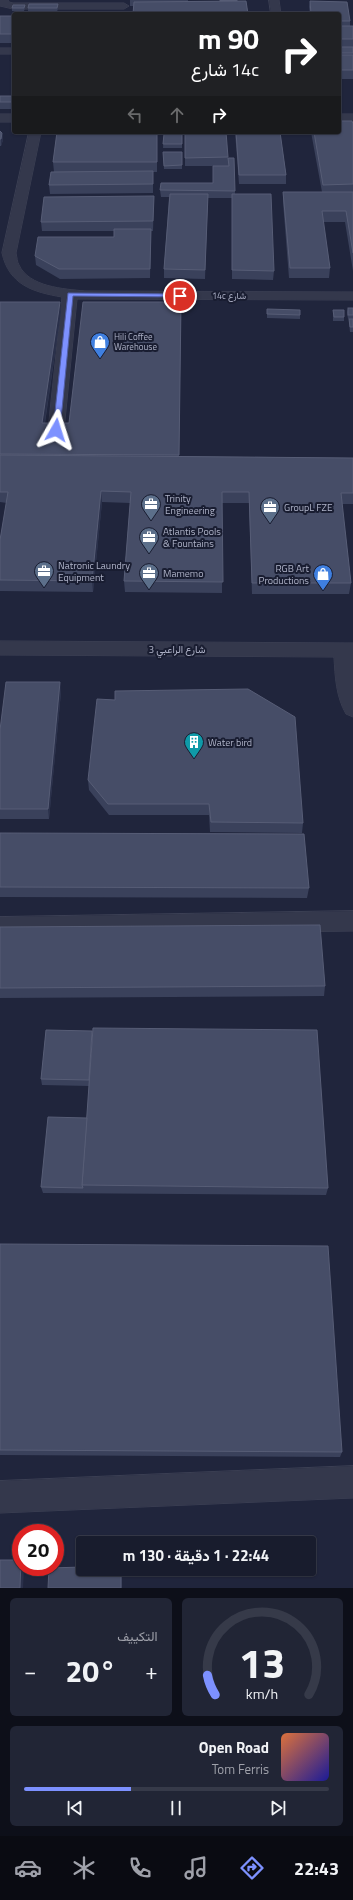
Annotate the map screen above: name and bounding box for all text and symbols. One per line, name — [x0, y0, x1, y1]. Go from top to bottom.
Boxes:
text: 90 m — [198, 17, 259, 60]
icon: right — [273, 28, 325, 80]
text: 14c شارع — [191, 56, 259, 83]
icon: left — [124, 104, 146, 126]
icon: ahead — [166, 104, 188, 126]
icon: right — [208, 104, 230, 126]
pin — [163, 279, 197, 313]
icon: arrive — [169, 285, 191, 307]
street label: 14c شارع — [212, 289, 246, 302]
place label: Hili Coffee Warehouse — [114, 330, 157, 353]
shop icon: Hili Coffee Warehouse — [89, 331, 111, 359]
position arrow — [35, 409, 77, 451]
place label: Trinity Engineering — [165, 491, 215, 518]
office icon: Trinity Engineering — [140, 493, 162, 521]
office icon: GroupL FZE — [259, 496, 281, 524]
place label: GroupL FZE — [284, 500, 333, 515]
place label: Atlantis Pools & Fountains — [163, 524, 221, 551]
office icon: Atlantis Pools & Fountains — [138, 526, 160, 554]
place label: Natronic Laundry Equipment — [58, 558, 130, 585]
office icon: Natronic Laundry Equipment — [33, 560, 55, 588]
place label: RGB Art Productions — [258, 561, 309, 588]
office icon: Mamemo — [138, 562, 160, 590]
shop icon: RGB Art Productions — [312, 563, 334, 591]
place label: Mamemo — [163, 566, 203, 581]
street label: شارع الراعبي 3 — [149, 642, 206, 658]
building icon: Water bird — [183, 731, 205, 759]
place label: Water bird — [208, 735, 252, 750]
speed limit sign: 20 — [12, 1524, 64, 1576]
text: 22:44 · 1 دقيقة · 130 m — [123, 1544, 269, 1567]
text: التكييف — [117, 1626, 158, 1646]
text: 13 — [239, 1631, 286, 1694]
text: 20° — [66, 1648, 116, 1694]
text: − — [24, 1654, 36, 1688]
text: + — [145, 1654, 158, 1688]
text: km/h — [246, 1683, 278, 1705]
text: Open Road — [199, 1736, 269, 1759]
text: Tom Ferris — [212, 1759, 269, 1779]
icon: previous — [64, 1797, 86, 1819]
icon: pause — [165, 1797, 187, 1819]
icon: next — [267, 1797, 289, 1819]
icon: car — [14, 1854, 42, 1882]
icon: climate — [70, 1854, 98, 1882]
icon: phone — [126, 1854, 154, 1882]
icon: music — [182, 1854, 210, 1882]
icon: directions — [238, 1854, 266, 1882]
text: 22:43 — [294, 1855, 339, 1882]

